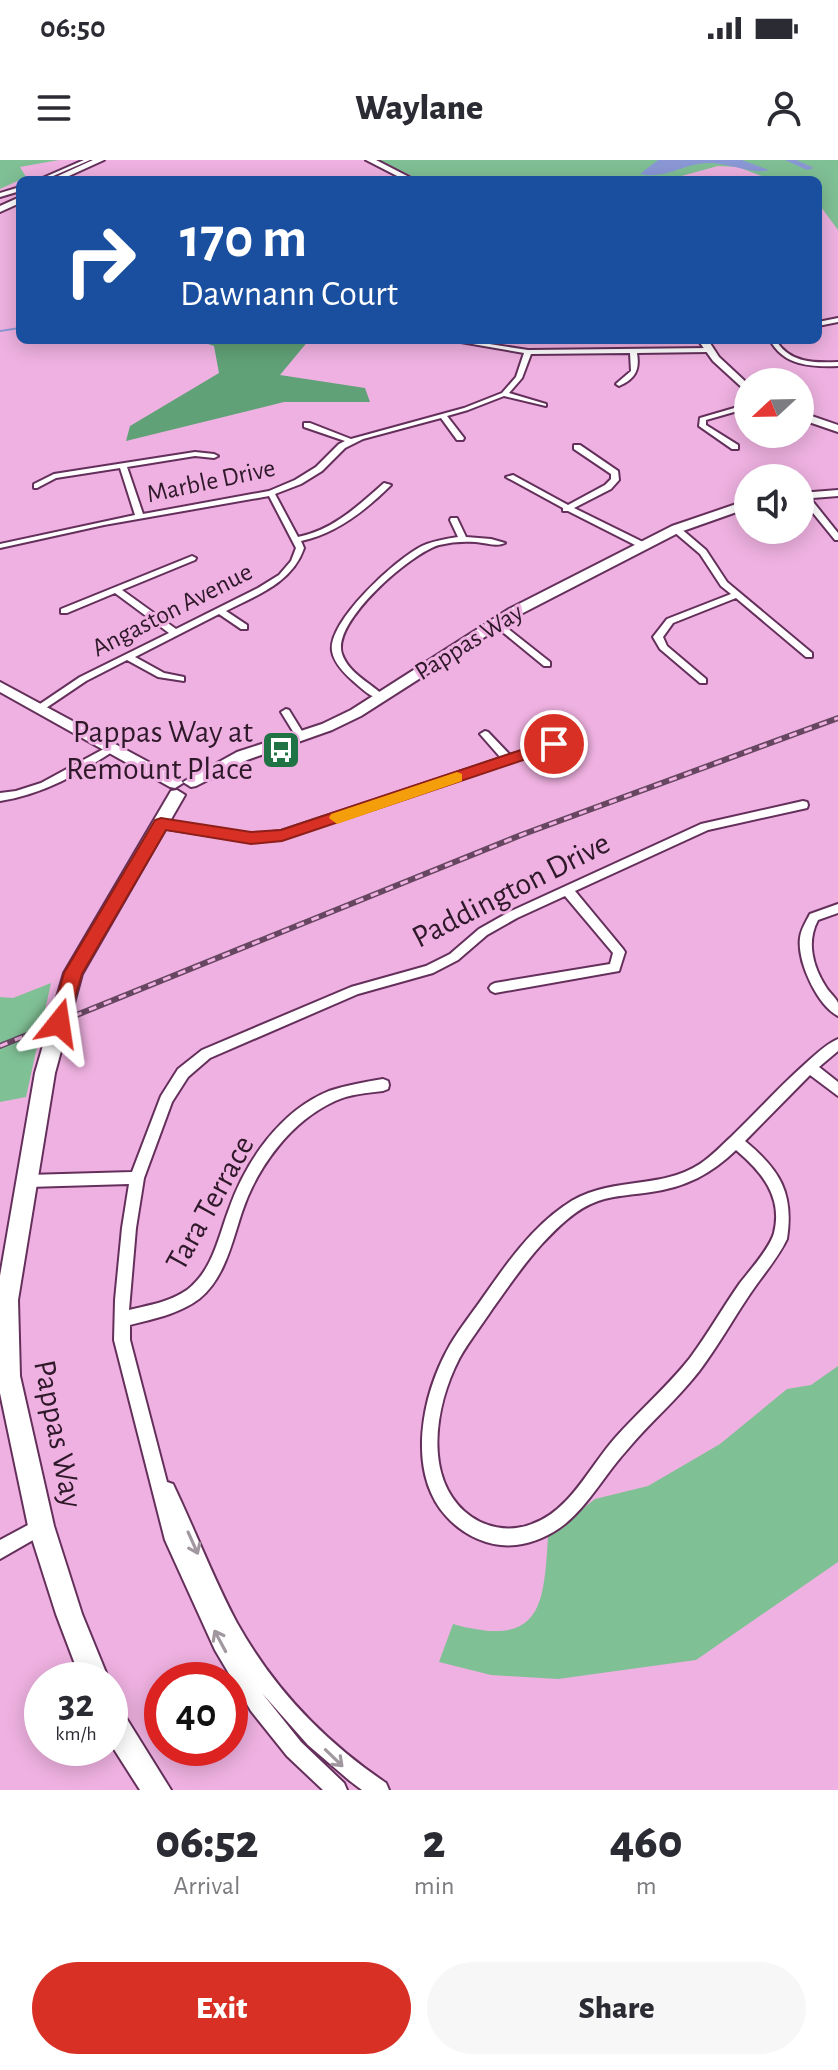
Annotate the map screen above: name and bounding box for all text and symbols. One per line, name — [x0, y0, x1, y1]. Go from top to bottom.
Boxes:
text: 06:50 — [40, 13, 106, 43]
icon: menu — [32, 86, 76, 130]
icon: person — [762, 86, 806, 130]
text: Waylane — [355, 90, 483, 126]
icon: right — [48, 208, 152, 312]
text: 170 m — [180, 211, 307, 267]
text: Dawnann Court — [180, 276, 398, 312]
north arrow — [734, 368, 814, 448]
map controls — [734, 368, 814, 544]
street label: Marble Drive — [144, 455, 278, 507]
button: sound — [734, 464, 814, 544]
street label: Angaston Avenue — [88, 558, 256, 662]
street label: Pappas Way — [410, 599, 528, 685]
pin — [520, 710, 588, 778]
place label: Pappas Way at Remount Place — [66, 716, 253, 785]
icon: arrive — [532, 722, 576, 766]
bus stop icon: Pappas Way at Remount Place — [260, 729, 302, 771]
street label: Paddington Drive — [407, 826, 615, 954]
position arrow — [17, 981, 101, 1065]
street label: Tara Terrace — [160, 1130, 260, 1276]
street label: Pappas Way — [28, 1357, 88, 1511]
one-way arrow — [186, 1530, 201, 1554]
one-way arrow — [212, 1630, 228, 1654]
speed limit sign: 40 — [144, 1662, 248, 1766]
text: 32 — [58, 1684, 94, 1724]
text: km/h — [55, 1724, 97, 1744]
one-way arrow — [324, 1749, 344, 1768]
text: 06:52 — [155, 1819, 259, 1867]
text: 2 — [423, 1819, 446, 1867]
text: 460 — [610, 1819, 683, 1867]
text: Arrival — [174, 1873, 240, 1899]
text: min — [414, 1873, 454, 1899]
text: m — [636, 1873, 657, 1899]
button: Exit — [32, 1962, 411, 2054]
button: Share — [427, 1962, 806, 2054]

